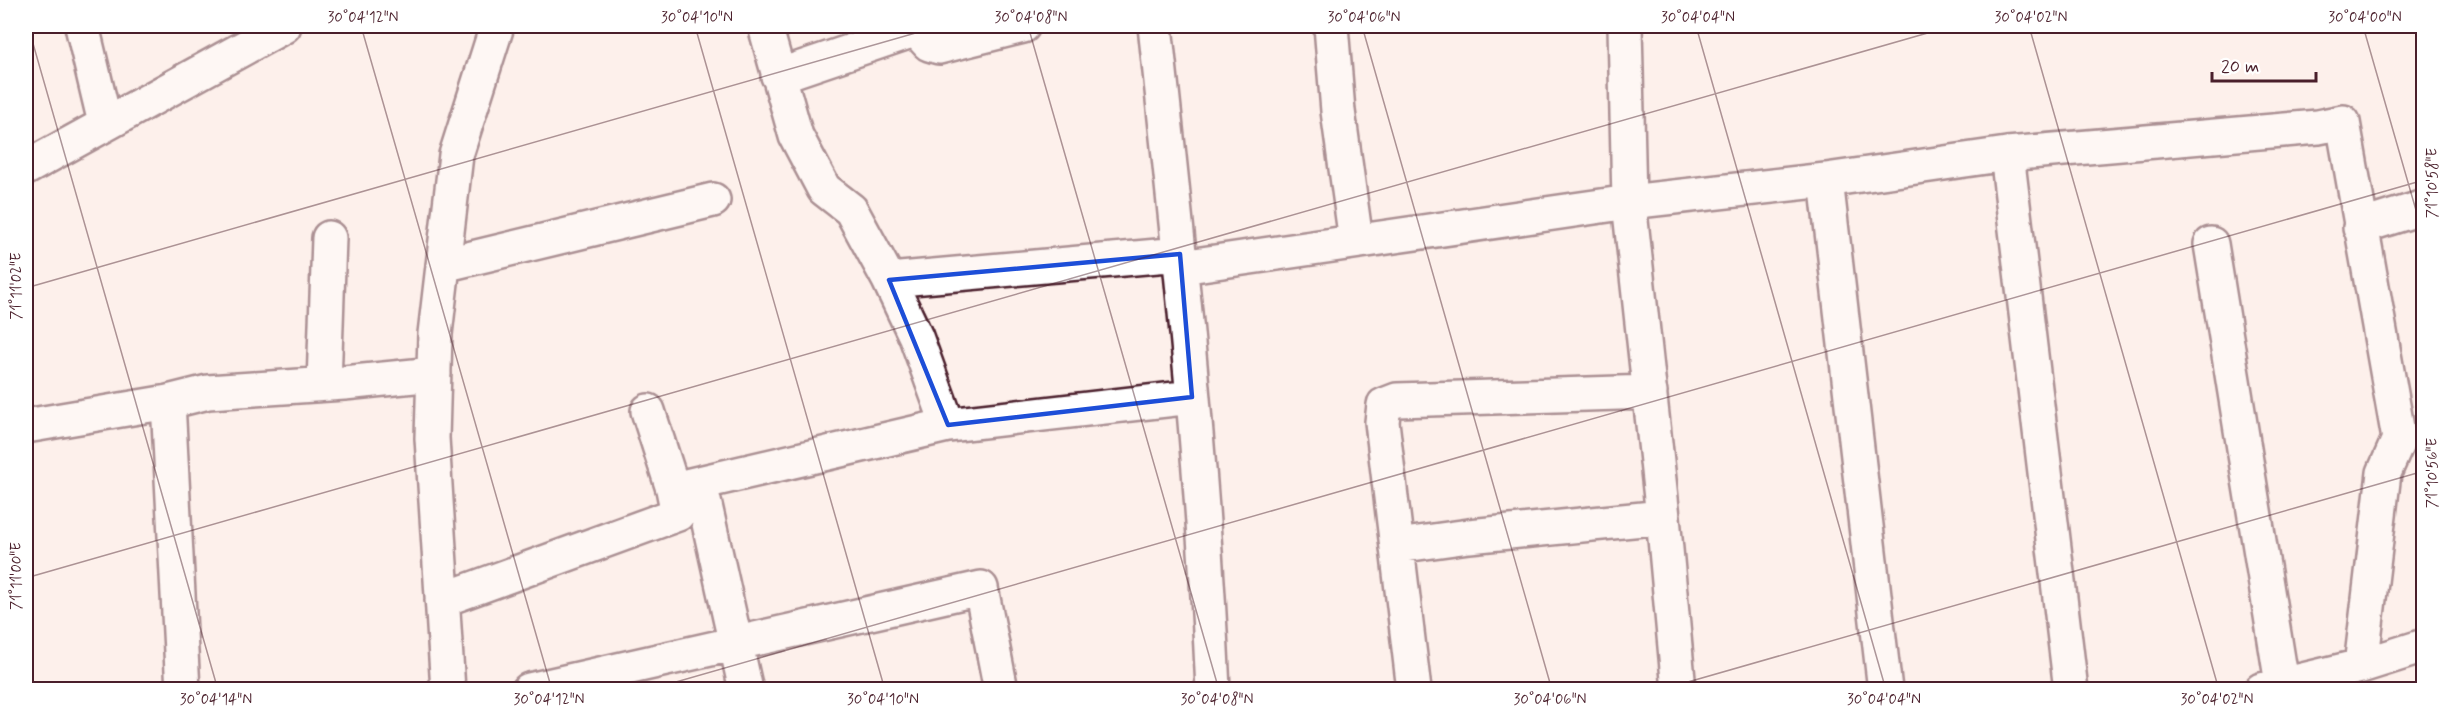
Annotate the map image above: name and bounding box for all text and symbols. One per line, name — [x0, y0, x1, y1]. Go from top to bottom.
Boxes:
text: 30°04'12"N — [327, 8, 399, 28]
text: 30°04'10"N — [661, 8, 733, 28]
text: 30°04'08"N — [994, 8, 1068, 28]
text: 30°04'06"N — [1327, 8, 1401, 28]
text: 30°04'04"N — [1661, 8, 1735, 28]
text: 30°04'02"N — [1995, 8, 2067, 28]
text: 30°04'00"N — [2328, 8, 2402, 28]
scale bar — [2212, 45, 2316, 83]
text: 20 m — [2221, 55, 2259, 79]
text: 71°10'58"E — [2423, 147, 2443, 218]
text: 71°11'02"E — [7, 252, 27, 320]
text: 71°10'56"E — [2423, 437, 2443, 508]
text: 71°11'00"E — [7, 542, 27, 610]
text: 30°04'14"N — [180, 690, 252, 710]
text: 30°04'12"N — [513, 690, 585, 710]
text: 30°04'10"N — [847, 690, 919, 710]
text: 30°04'08"N — [1180, 690, 1254, 710]
text: 30°04'06"N — [1513, 690, 1587, 710]
text: 30°04'04"N — [1847, 690, 1921, 710]
text: 30°04'02"N — [2181, 690, 2253, 710]

